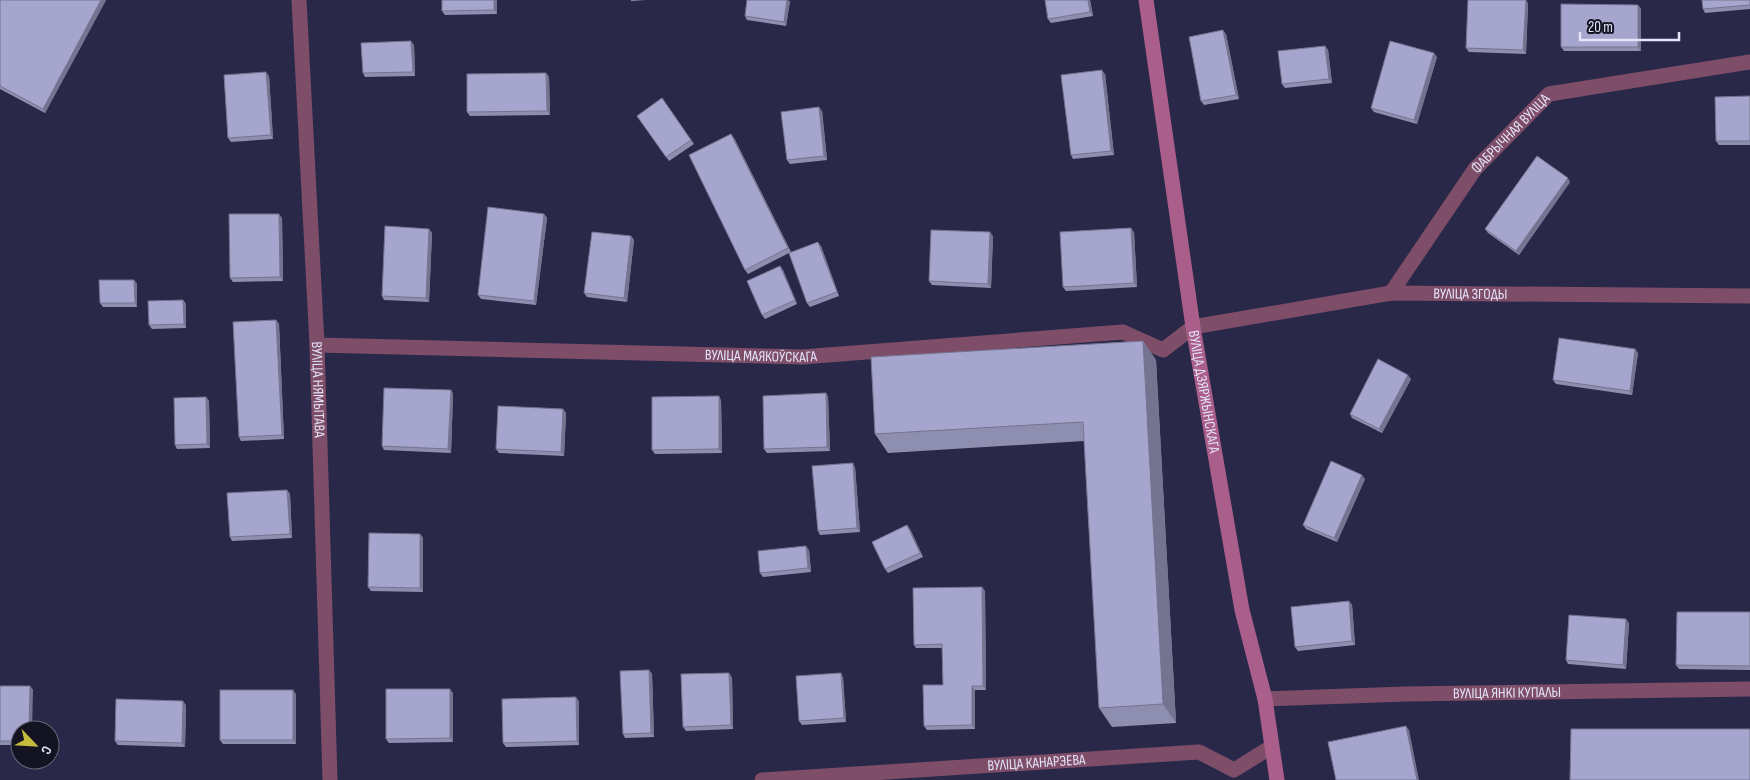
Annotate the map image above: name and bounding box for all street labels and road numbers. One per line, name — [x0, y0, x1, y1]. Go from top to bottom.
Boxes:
street label: ФАБРЫЧНАЯ ВУЛІЦА — [1467, 89, 1555, 178]
street label: ВУЛІЦА ЗГОДЫ — [1433, 284, 1507, 304]
street label: ВУЛІЦА ДЗЯРЖЫНСКАГА — [1184, 329, 1224, 455]
street label: ВУЛІЦА НЯМЫТАВА — [307, 341, 329, 438]
street label: ВУЛІЦА МАЯКОЎСКАГА — [705, 346, 818, 367]
street label: ВУЛІЦА ЯНКІ КУПАЛЫ — [1453, 683, 1561, 703]
street label: ВУЛІЦА КАНАРЭЕВА — [987, 750, 1087, 776]

